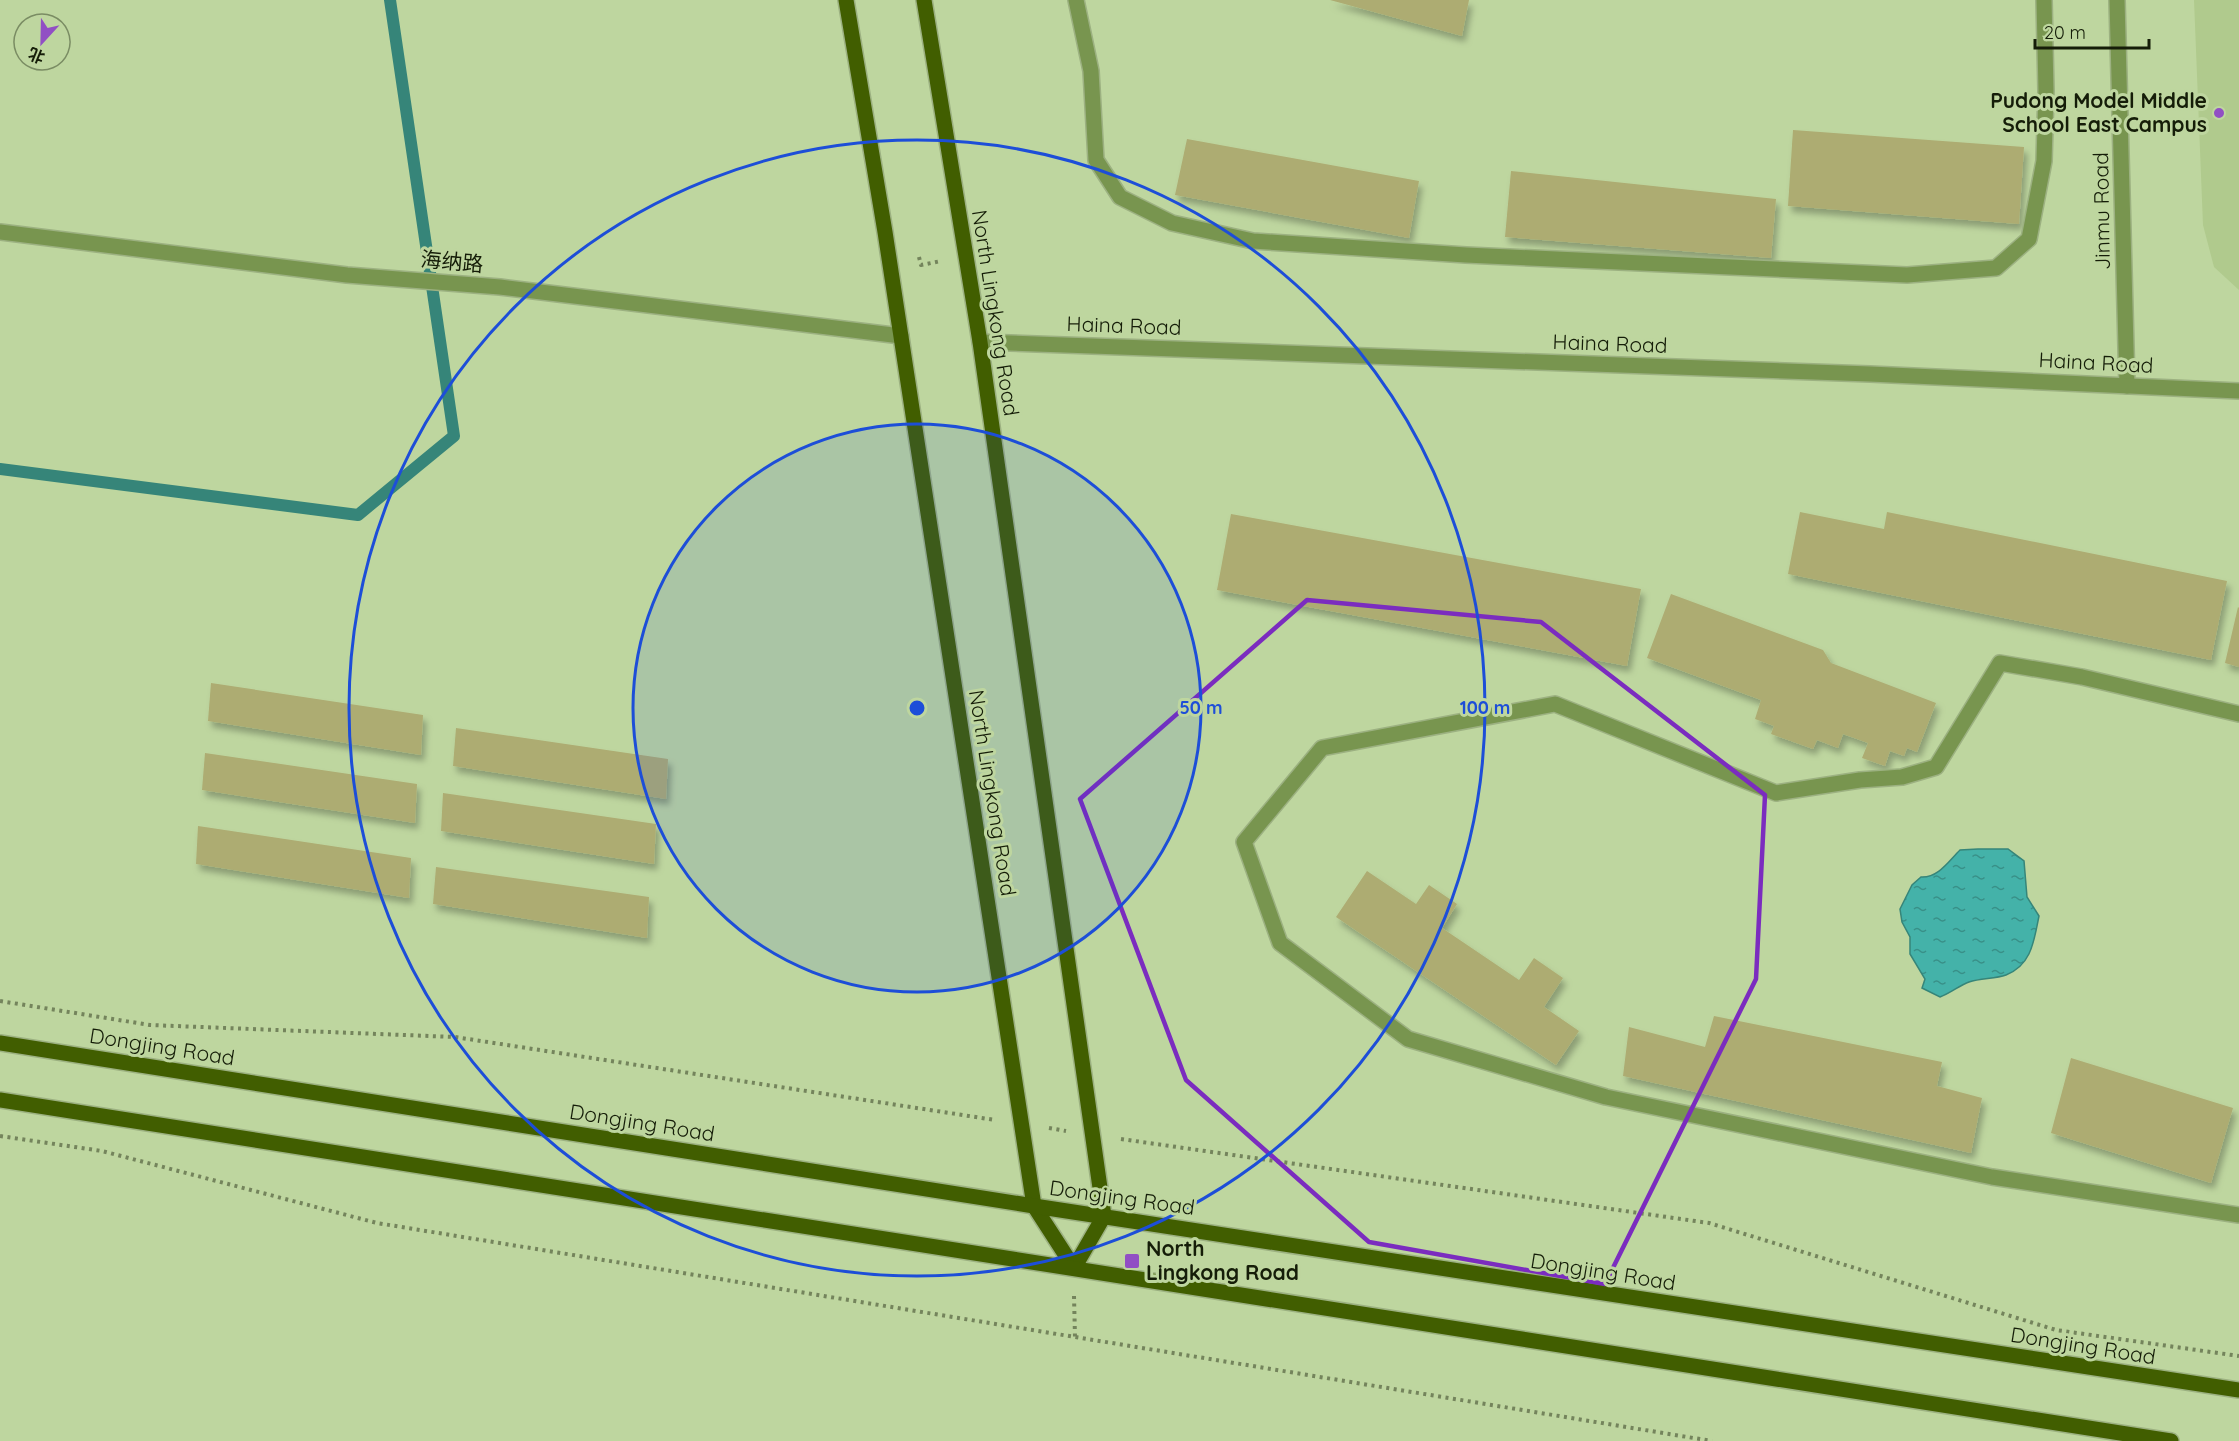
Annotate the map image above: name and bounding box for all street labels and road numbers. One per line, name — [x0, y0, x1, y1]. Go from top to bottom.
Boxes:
street label: Jinmu Road — [2087, 152, 2115, 270]
street label: North Lingkong Road — [967, 208, 1025, 418]
street label: 海纳路 — [420, 245, 485, 277]
street label: Haina Road — [1066, 310, 1182, 340]
street label: Haina Road — [1552, 328, 1668, 358]
street label: Haina Road — [2038, 346, 2154, 378]
street label: North Lingkong Road — [964, 688, 1022, 898]
street label: Dongjing Road — [88, 1022, 237, 1070]
street label: Dongjing Road — [568, 1098, 717, 1146]
street label: Dongjing Road — [1048, 1174, 1197, 1220]
street label: Dongjing Road — [1529, 1247, 1678, 1295]
street label: Dongjing Road — [2009, 1321, 2158, 1369]

